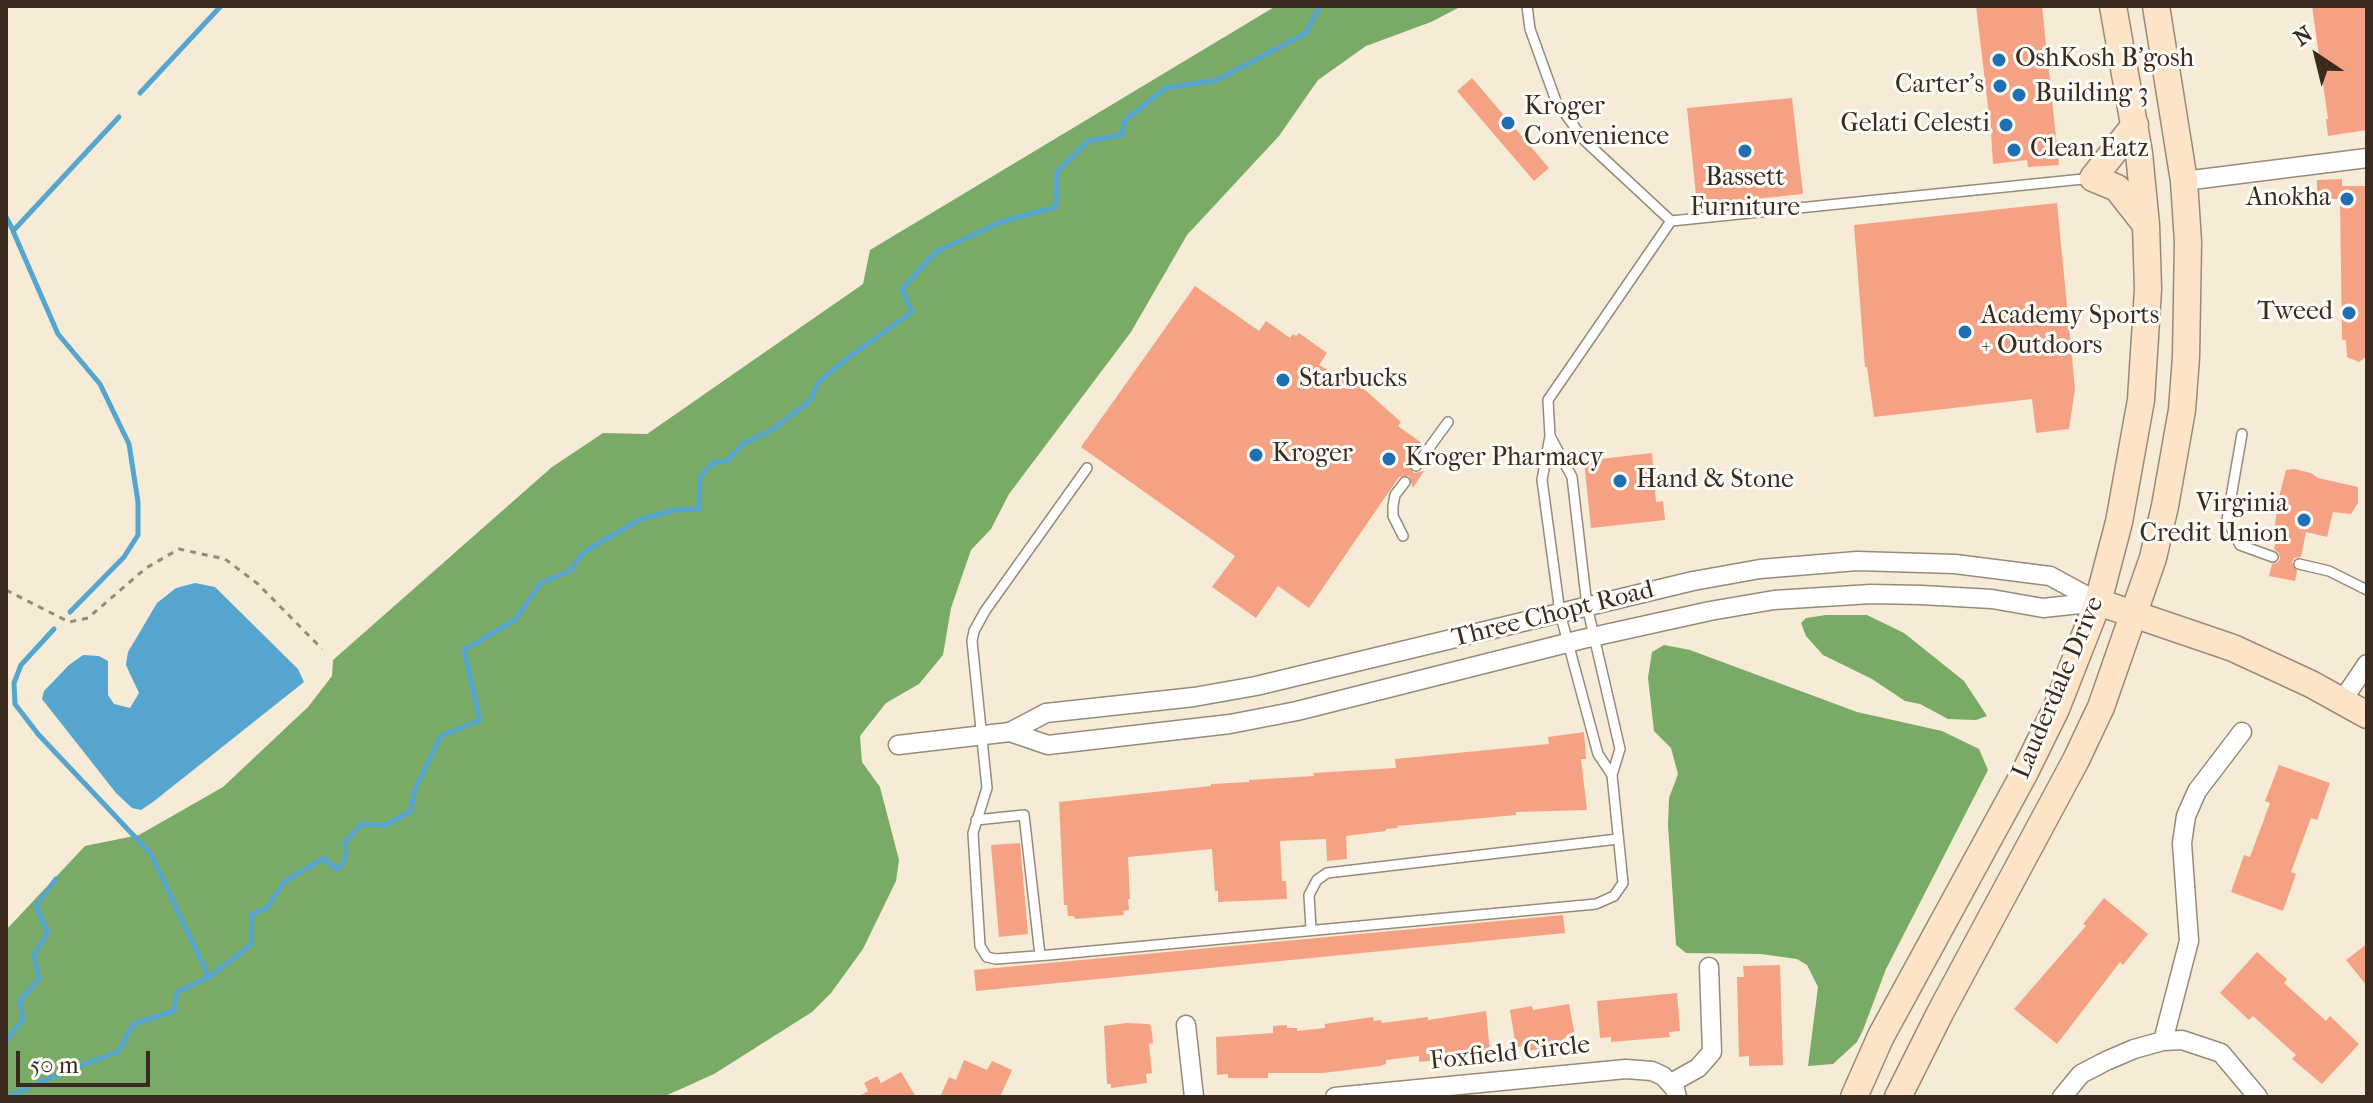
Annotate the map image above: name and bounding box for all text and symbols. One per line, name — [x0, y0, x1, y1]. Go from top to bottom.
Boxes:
north arrow — [2277, 16, 2357, 96]
text: N — [2289, 21, 2318, 52]
place label: OshKosh B'gosh — [2015, 44, 2194, 76]
marker: OshKosh B'gosh — [1990, 51, 2008, 69]
place label: Carter's — [1895, 70, 1984, 102]
marker: Carter's — [1991, 77, 2009, 95]
place label: Building 3 — [2035, 79, 2148, 111]
marker: Building 3 — [2010, 86, 2028, 104]
place label: Kroger Convenience — [1524, 92, 1669, 154]
place label: Gelati Celesti — [1840, 109, 1990, 141]
marker: Kroger Convenience — [1499, 114, 1517, 132]
marker: Gelati Celesti — [1997, 116, 2015, 134]
place label: Clean Eatz — [2030, 134, 2149, 166]
marker: Clean Eatz — [2005, 141, 2023, 159]
marker: Bassett Furniture — [1736, 142, 1754, 160]
place label: Bassett Furniture — [1690, 163, 1800, 224]
place label: Anokha — [2246, 183, 2331, 215]
marker: Anokha — [2338, 190, 2356, 208]
place label: Tweed — [2257, 297, 2333, 329]
place label: Academy Sports + Outdoors — [1981, 301, 2159, 362]
marker: Tweed — [2340, 304, 2358, 322]
marker: Academy Sports + Outdoors — [1956, 323, 1974, 341]
place label: Starbucks — [1299, 364, 1407, 396]
marker: Starbucks — [1274, 371, 1292, 389]
place label: Kroger — [1272, 439, 1353, 471]
place label: Kroger Pharmacy — [1405, 443, 1604, 475]
marker: Kroger — [1247, 446, 1265, 464]
marker: Kroger Pharmacy — [1380, 450, 1398, 468]
place label: Hand & Stone — [1636, 465, 1794, 497]
marker: Hand & Stone — [1611, 472, 1629, 490]
place label: Virginia Credit Union — [2139, 489, 2288, 550]
marker: Virginia Credit Union — [2295, 511, 2313, 529]
street label: Three Chopt Road — [1449, 575, 1657, 655]
street label: Lauderdale Drive — [2007, 592, 2111, 784]
street label: Foxfield Circle — [1428, 1030, 1592, 1078]
scale bar — [20, 1035, 154, 1085]
text: 50 m — [30, 1051, 79, 1079]

